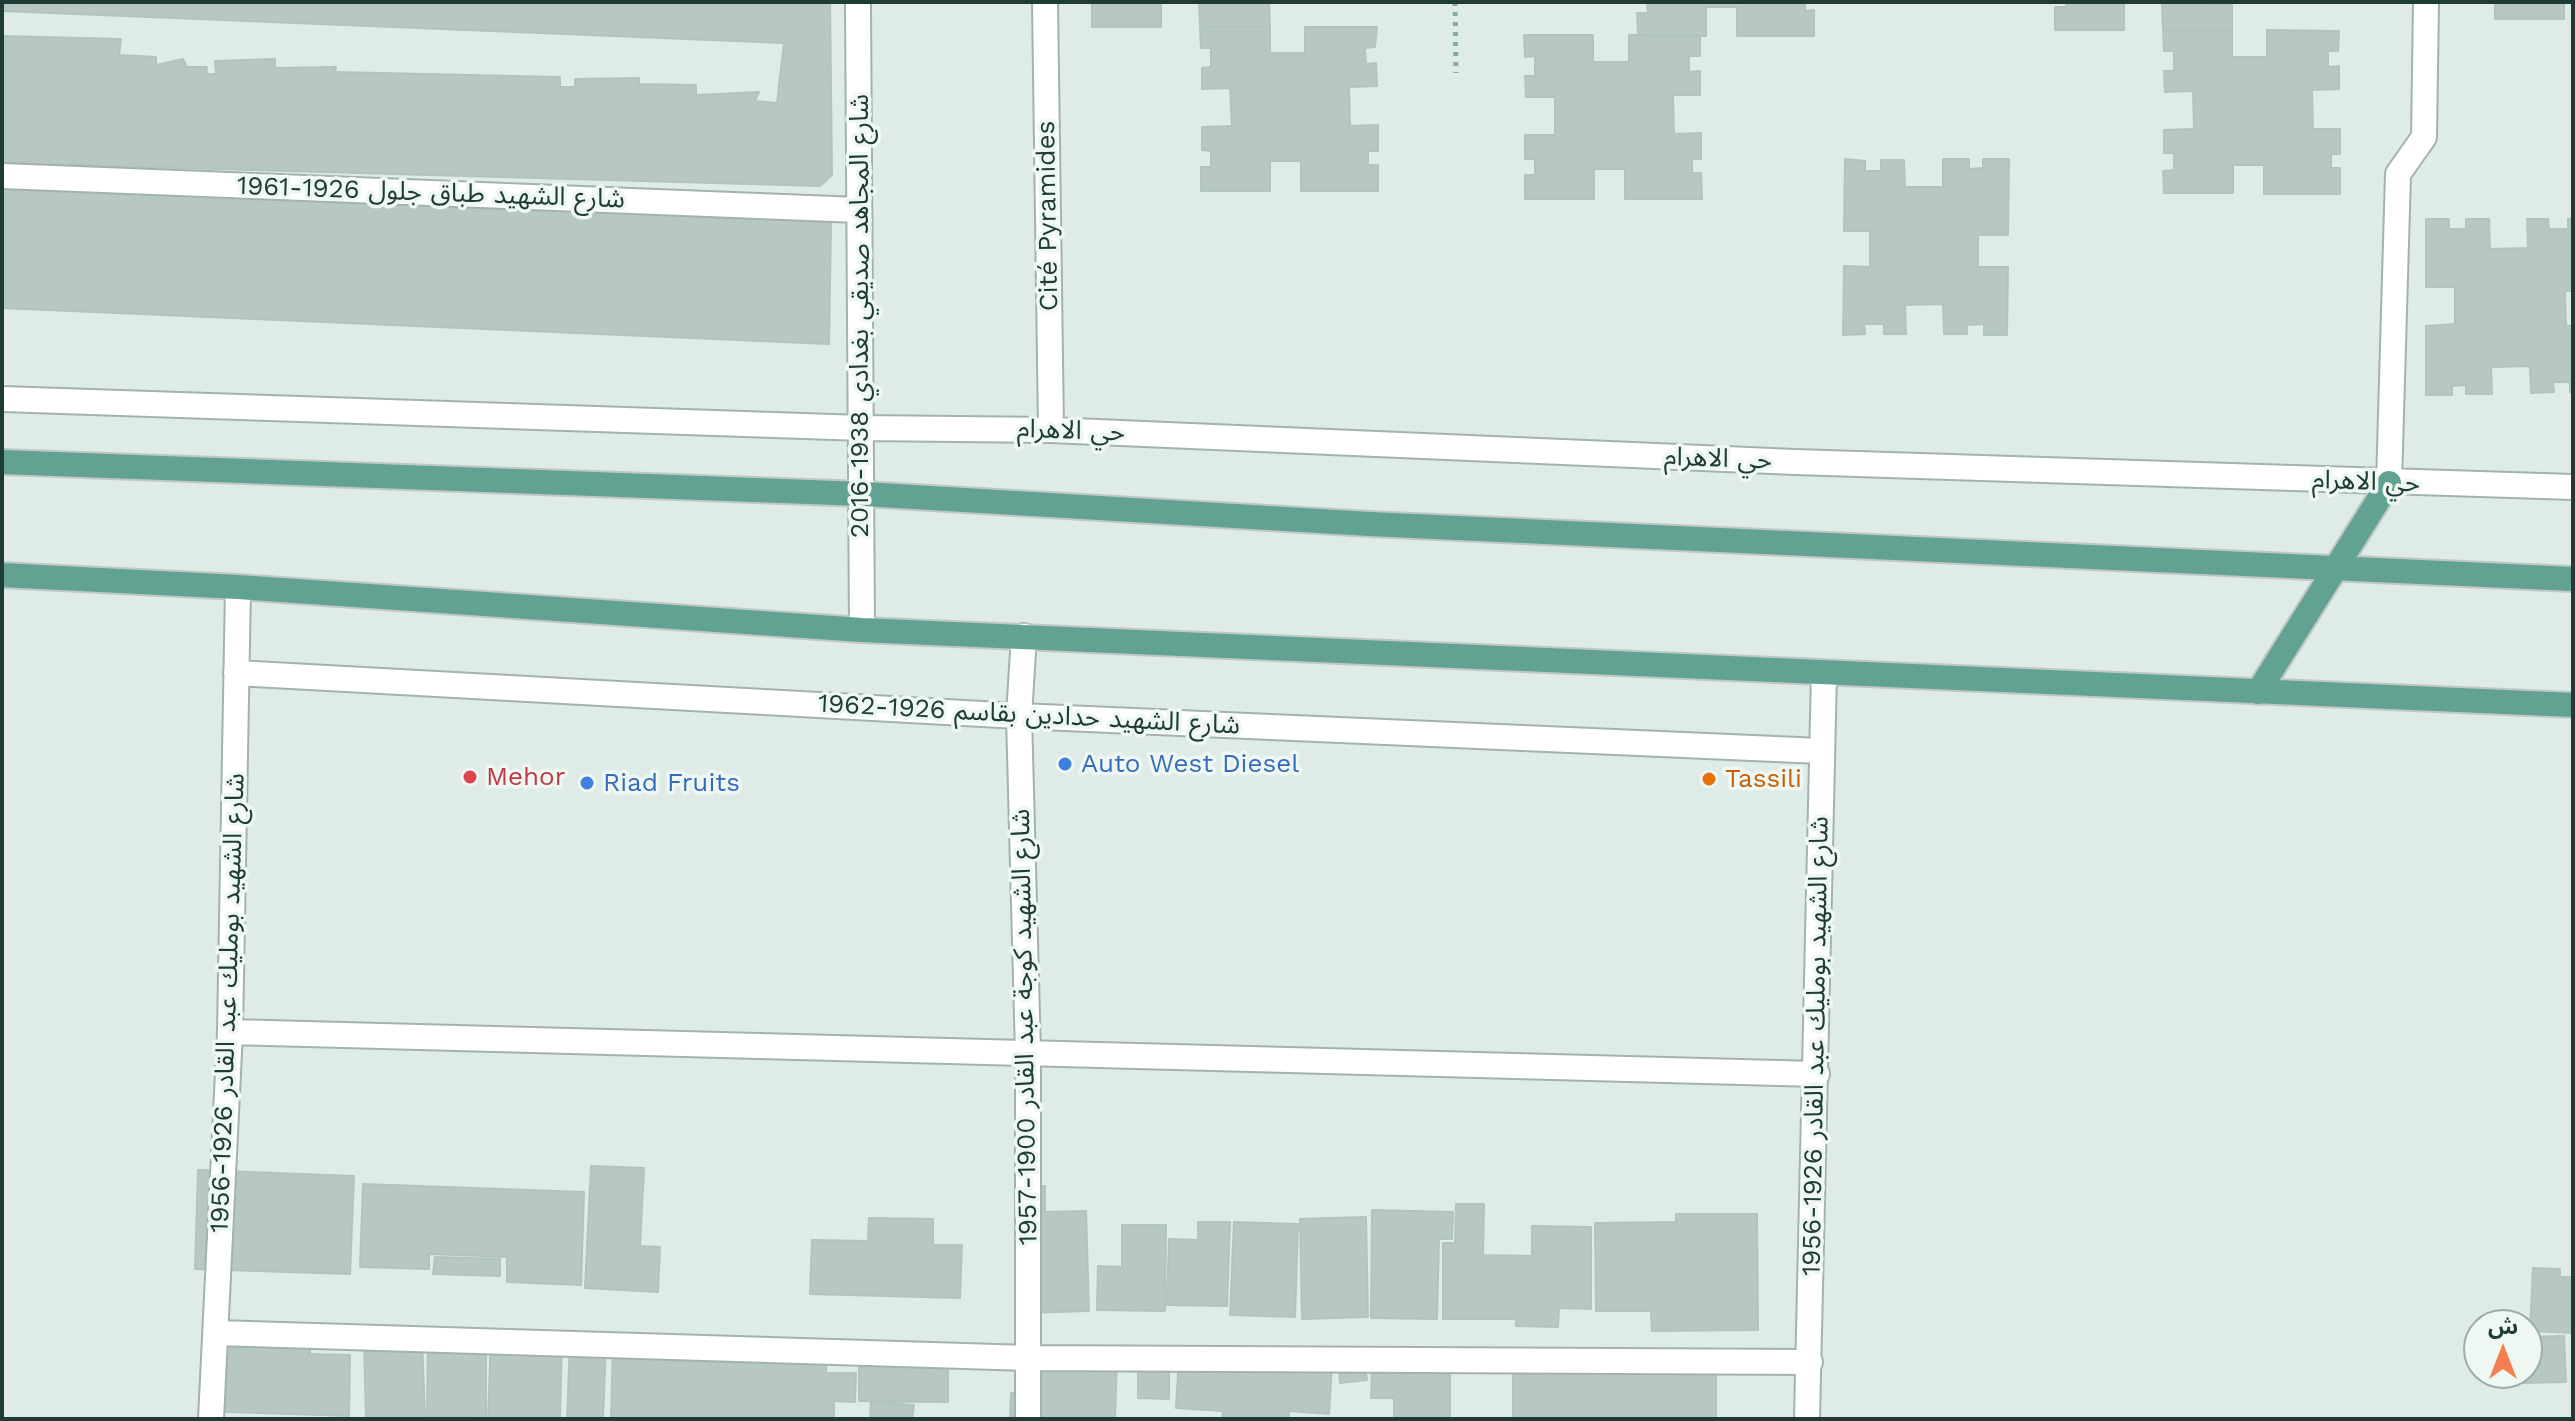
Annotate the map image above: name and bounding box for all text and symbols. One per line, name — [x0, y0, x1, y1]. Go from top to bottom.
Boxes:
street label: شارع المجاهد صديقي بغدادي 1938-2016 — [844, 94, 876, 538]
street label: Cité Pyramides — [1031, 121, 1065, 311]
street label: شارع الشهيد طباق جلول 1926-1961 — [237, 171, 625, 215]
street label: حي الاهرام — [1016, 414, 1126, 448]
street label: حي الاهرام — [1663, 442, 1773, 476]
street label: حي الاهرام — [2311, 465, 2421, 499]
street label: شارع الشهيد حدادين بقاسم 1926-1962 — [817, 688, 1241, 742]
place label: Auto West Diesel — [1081, 748, 1299, 780]
marker: Auto West Diesel — [1056, 755, 1074, 773]
place label: Mehor — [486, 761, 565, 793]
place label: Tassili — [1725, 763, 1802, 795]
place label: Riad Fruits — [603, 767, 740, 799]
marker: Mehor — [461, 768, 479, 786]
marker: Tassili — [1700, 770, 1718, 788]
street label: شارع الشهيد بومليك عبد القادر 1926-1956 — [204, 773, 252, 1233]
marker: Riad Fruits — [578, 774, 596, 792]
street label: شارع الشهيد كوجة عبد القادر 1900-1957 — [1006, 808, 1044, 1246]
street label: شارع الشهيد بومليك عبد القادر 1926-1956 — [1796, 816, 1836, 1276]
north arrow — [2463, 1309, 2543, 1389]
text: ش — [2488, 1314, 2518, 1339]

